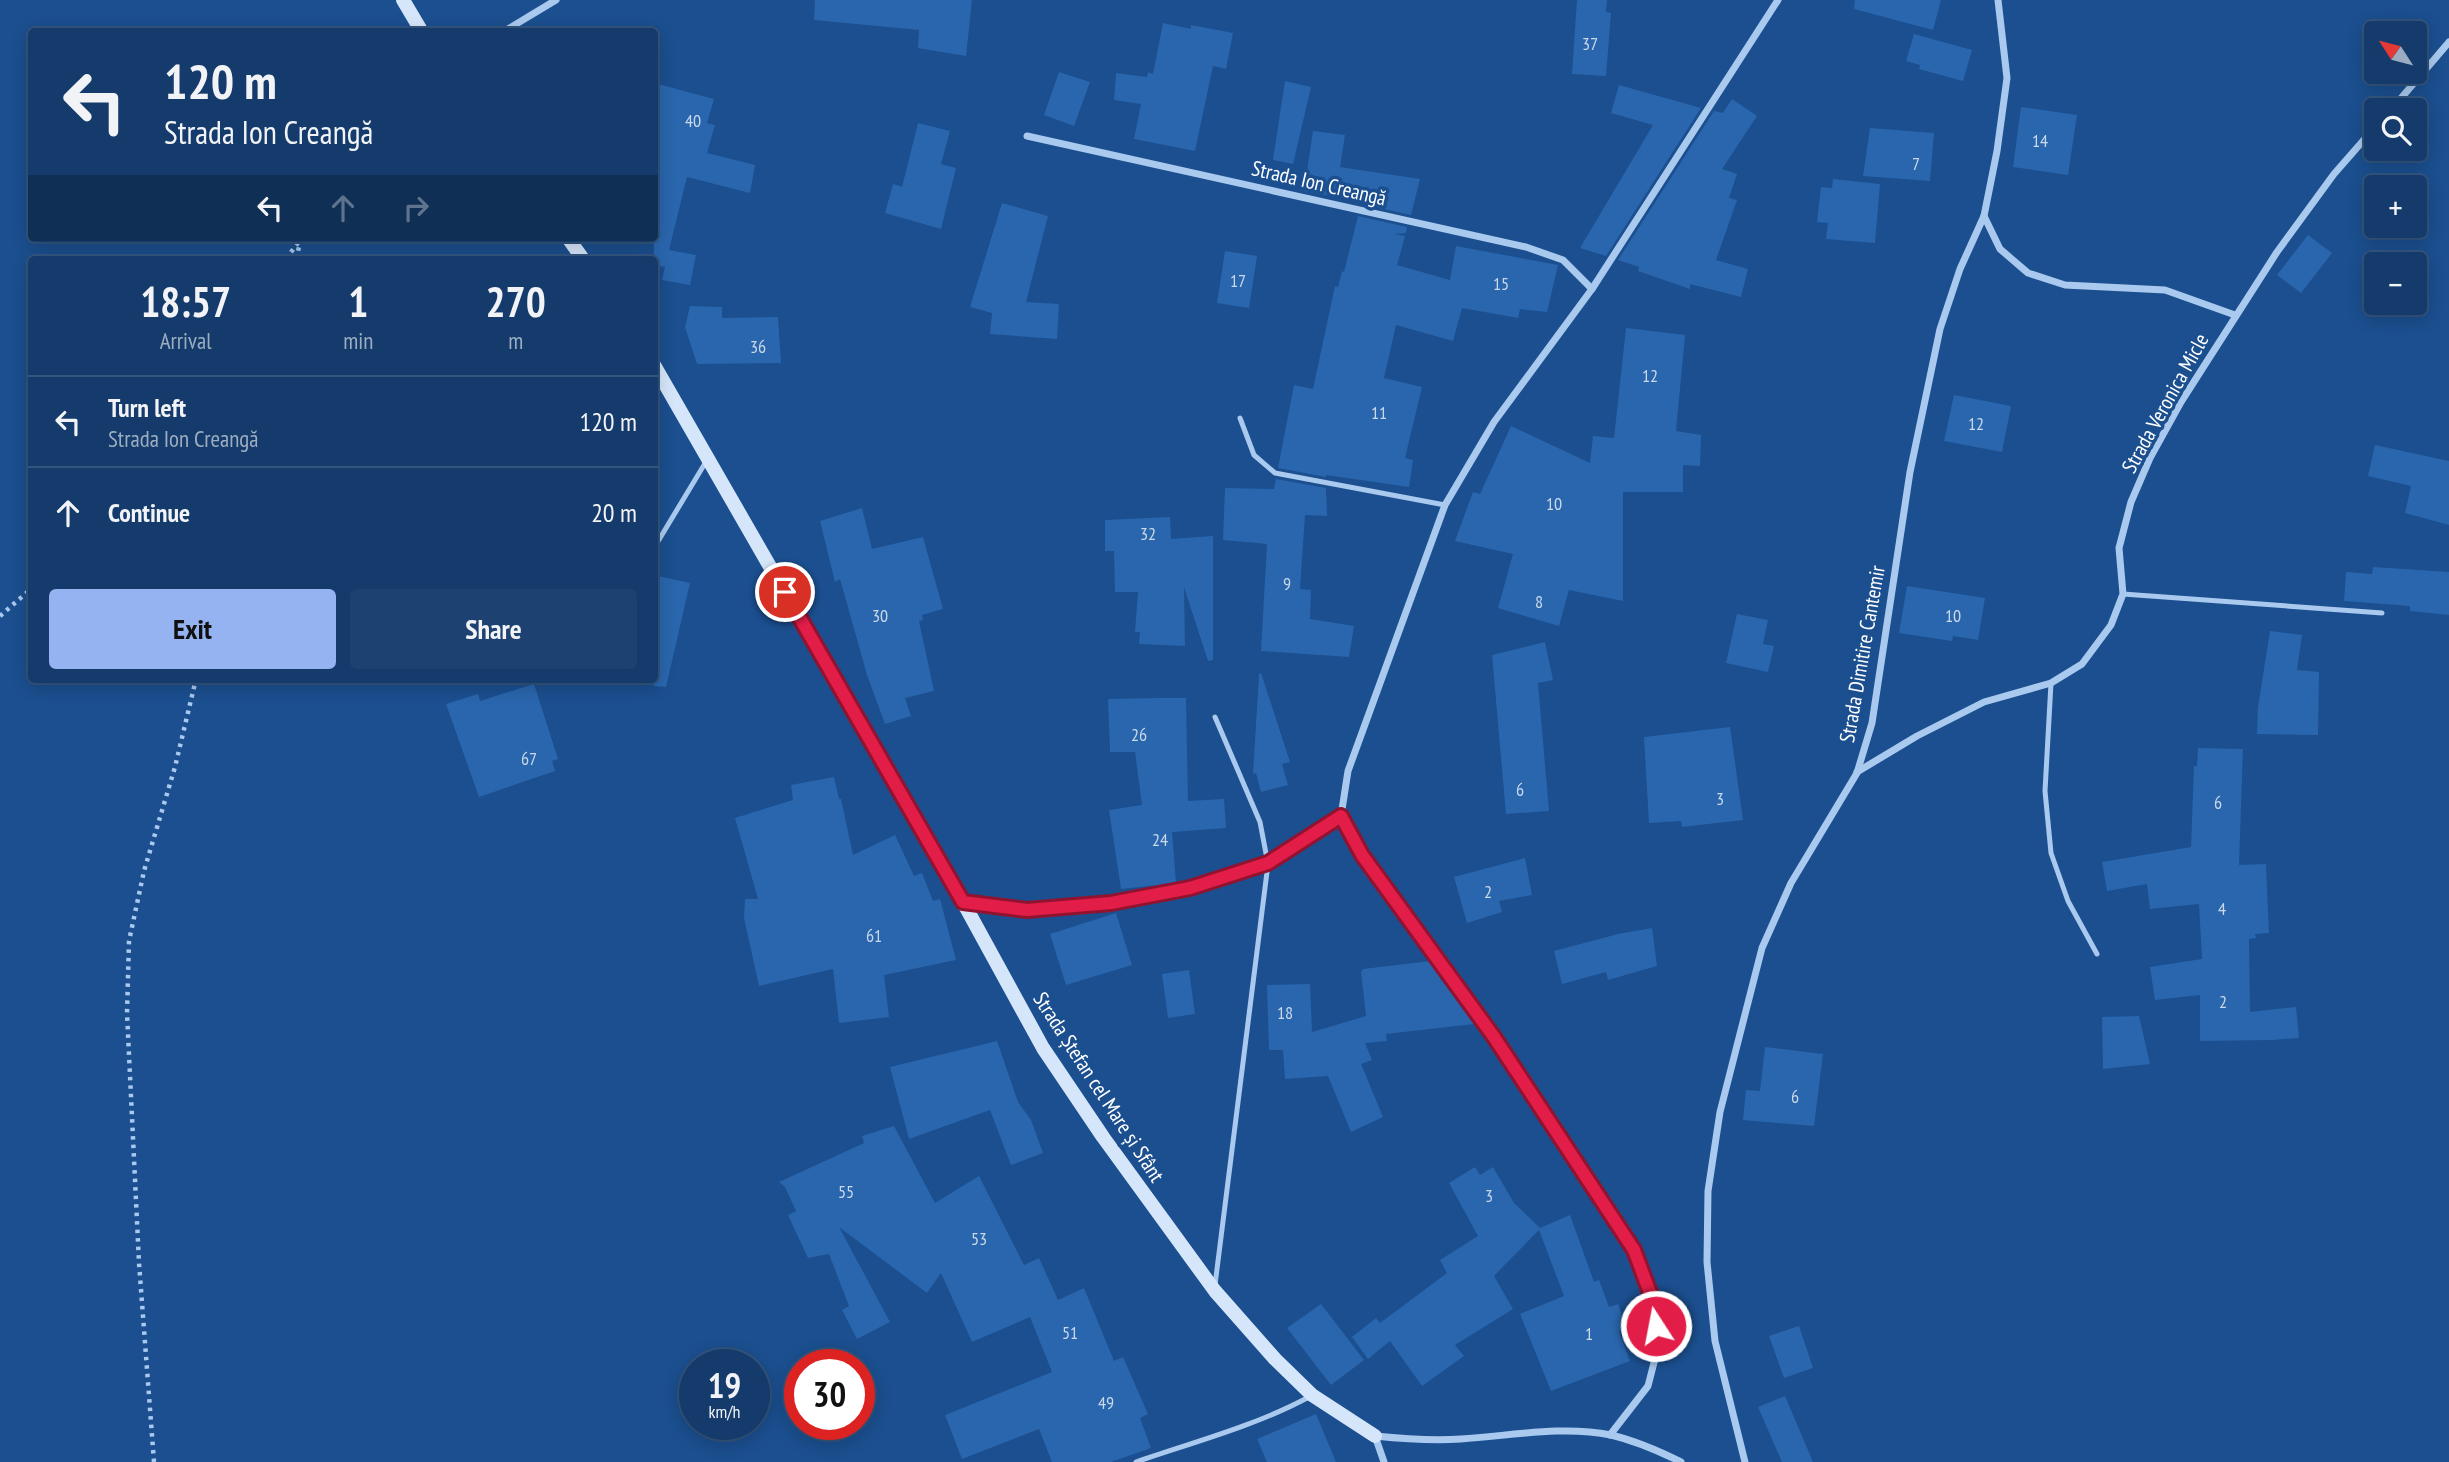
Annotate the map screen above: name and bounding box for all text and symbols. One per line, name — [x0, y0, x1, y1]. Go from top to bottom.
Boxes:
north arrow — [2364, 21, 2427, 84]
map controls — [2364, 21, 2427, 315]
house number: 37 — [1582, 32, 1598, 55]
text: 120 m — [164, 49, 277, 113]
icon: left — [49, 56, 140, 147]
button: search — [2364, 98, 2427, 161]
house number: 40 — [685, 109, 701, 132]
text: Strada Ion Creangă — [164, 111, 373, 153]
house number: 14 — [2032, 129, 2048, 152]
house number: 7 — [1912, 152, 1920, 175]
street label: Strada Ion Creangă — [1249, 154, 1389, 212]
button: + — [2364, 175, 2427, 238]
icon: left — [251, 189, 289, 227]
icon: ahead — [324, 189, 362, 227]
icon: right — [397, 189, 435, 227]
button: − — [2364, 252, 2427, 315]
house number: 17 — [1230, 269, 1246, 292]
house number: 15 — [1493, 272, 1509, 295]
text: 18:57 — [140, 274, 231, 329]
text: 1 — [348, 274, 368, 329]
text: 270 — [486, 274, 546, 329]
text: Arrival — [160, 326, 212, 355]
text: min — [343, 326, 373, 355]
text: m — [508, 326, 523, 355]
street label: Strada Veronica Micle — [2115, 328, 2215, 478]
house number: 36 — [750, 335, 766, 358]
house number: 12 — [1642, 364, 1658, 387]
text: Turn left — [108, 391, 186, 424]
house number: 11 — [1371, 401, 1387, 424]
icon: left — [49, 403, 87, 441]
text: 120 m — [579, 405, 637, 438]
house number: 12 — [1968, 412, 1984, 435]
text: Strada Ion Creangă — [108, 424, 258, 453]
house number: 10 — [1546, 492, 1562, 515]
icon: ahead — [49, 494, 87, 532]
text: Continue — [108, 496, 190, 529]
text: 20 m — [591, 496, 637, 529]
house number: 32 — [1140, 522, 1156, 545]
pin — [755, 562, 815, 622]
street label: Strada Dimitire Cantemir — [1833, 563, 1891, 745]
house number: 9 — [1283, 572, 1291, 595]
icon: arrive — [766, 573, 804, 611]
button: Exit — [49, 589, 336, 669]
button: Share — [350, 589, 637, 669]
house number: 8 — [1535, 590, 1543, 613]
house number: 30 — [872, 604, 888, 627]
house number: 10 — [1945, 604, 1961, 627]
house number: 26 — [1131, 723, 1147, 746]
house number: 67 — [521, 747, 537, 770]
house number: 6 — [1516, 778, 1524, 801]
house number: 3 — [1716, 787, 1724, 810]
house number: 6 — [2214, 791, 2222, 814]
house number: 24 — [1152, 828, 1168, 851]
house number: 2 — [1484, 880, 1492, 903]
house number: 4 — [2218, 897, 2226, 920]
house number: 61 — [866, 924, 882, 947]
street label: Strada Ștefan cel Mare și Sfânt — [1027, 987, 1171, 1187]
house number: 2 — [2219, 990, 2227, 1013]
house number: 18 — [1277, 1001, 1293, 1024]
house number: 6 — [1791, 1085, 1799, 1108]
house number: 55 — [838, 1180, 854, 1203]
house number: 3 — [1485, 1184, 1493, 1207]
house number: 53 — [971, 1227, 987, 1250]
position arrow — [1619, 1289, 1693, 1363]
house number: 51 — [1062, 1321, 1078, 1344]
house number: 1 — [1585, 1322, 1593, 1345]
speed limit sign: 30 — [784, 1349, 875, 1440]
text: 19 — [708, 1362, 741, 1408]
house number: 49 — [1098, 1391, 1114, 1414]
text: km/h — [709, 1400, 740, 1423]

